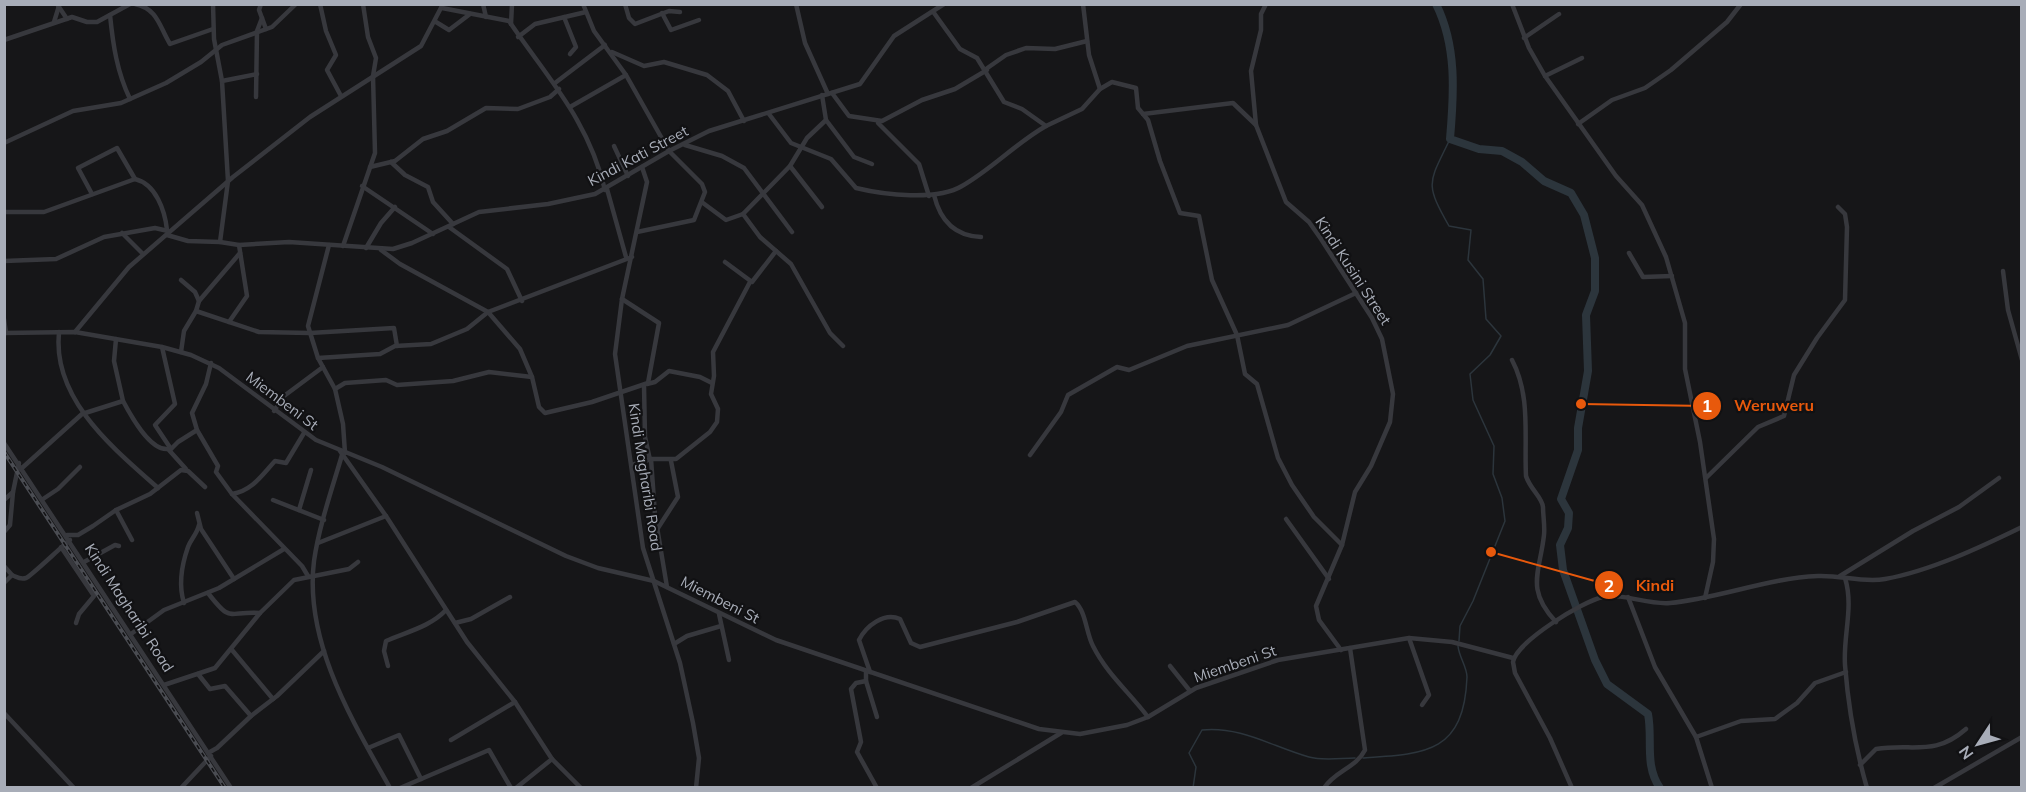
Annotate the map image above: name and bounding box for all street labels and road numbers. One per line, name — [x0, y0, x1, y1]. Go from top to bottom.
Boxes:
street label: Kindi Kati Street — [584, 121, 691, 190]
street label: Kindi Kusini Street — [1311, 213, 1395, 328]
street label: Miembeni St — [242, 367, 322, 434]
street label: Kindi Magharibi Road — [624, 402, 667, 552]
street label: Kindi Magharibi Road — [81, 540, 178, 676]
street label: Miembeni St — [678, 572, 763, 627]
street label: Miembeni St — [1191, 641, 1278, 686]

